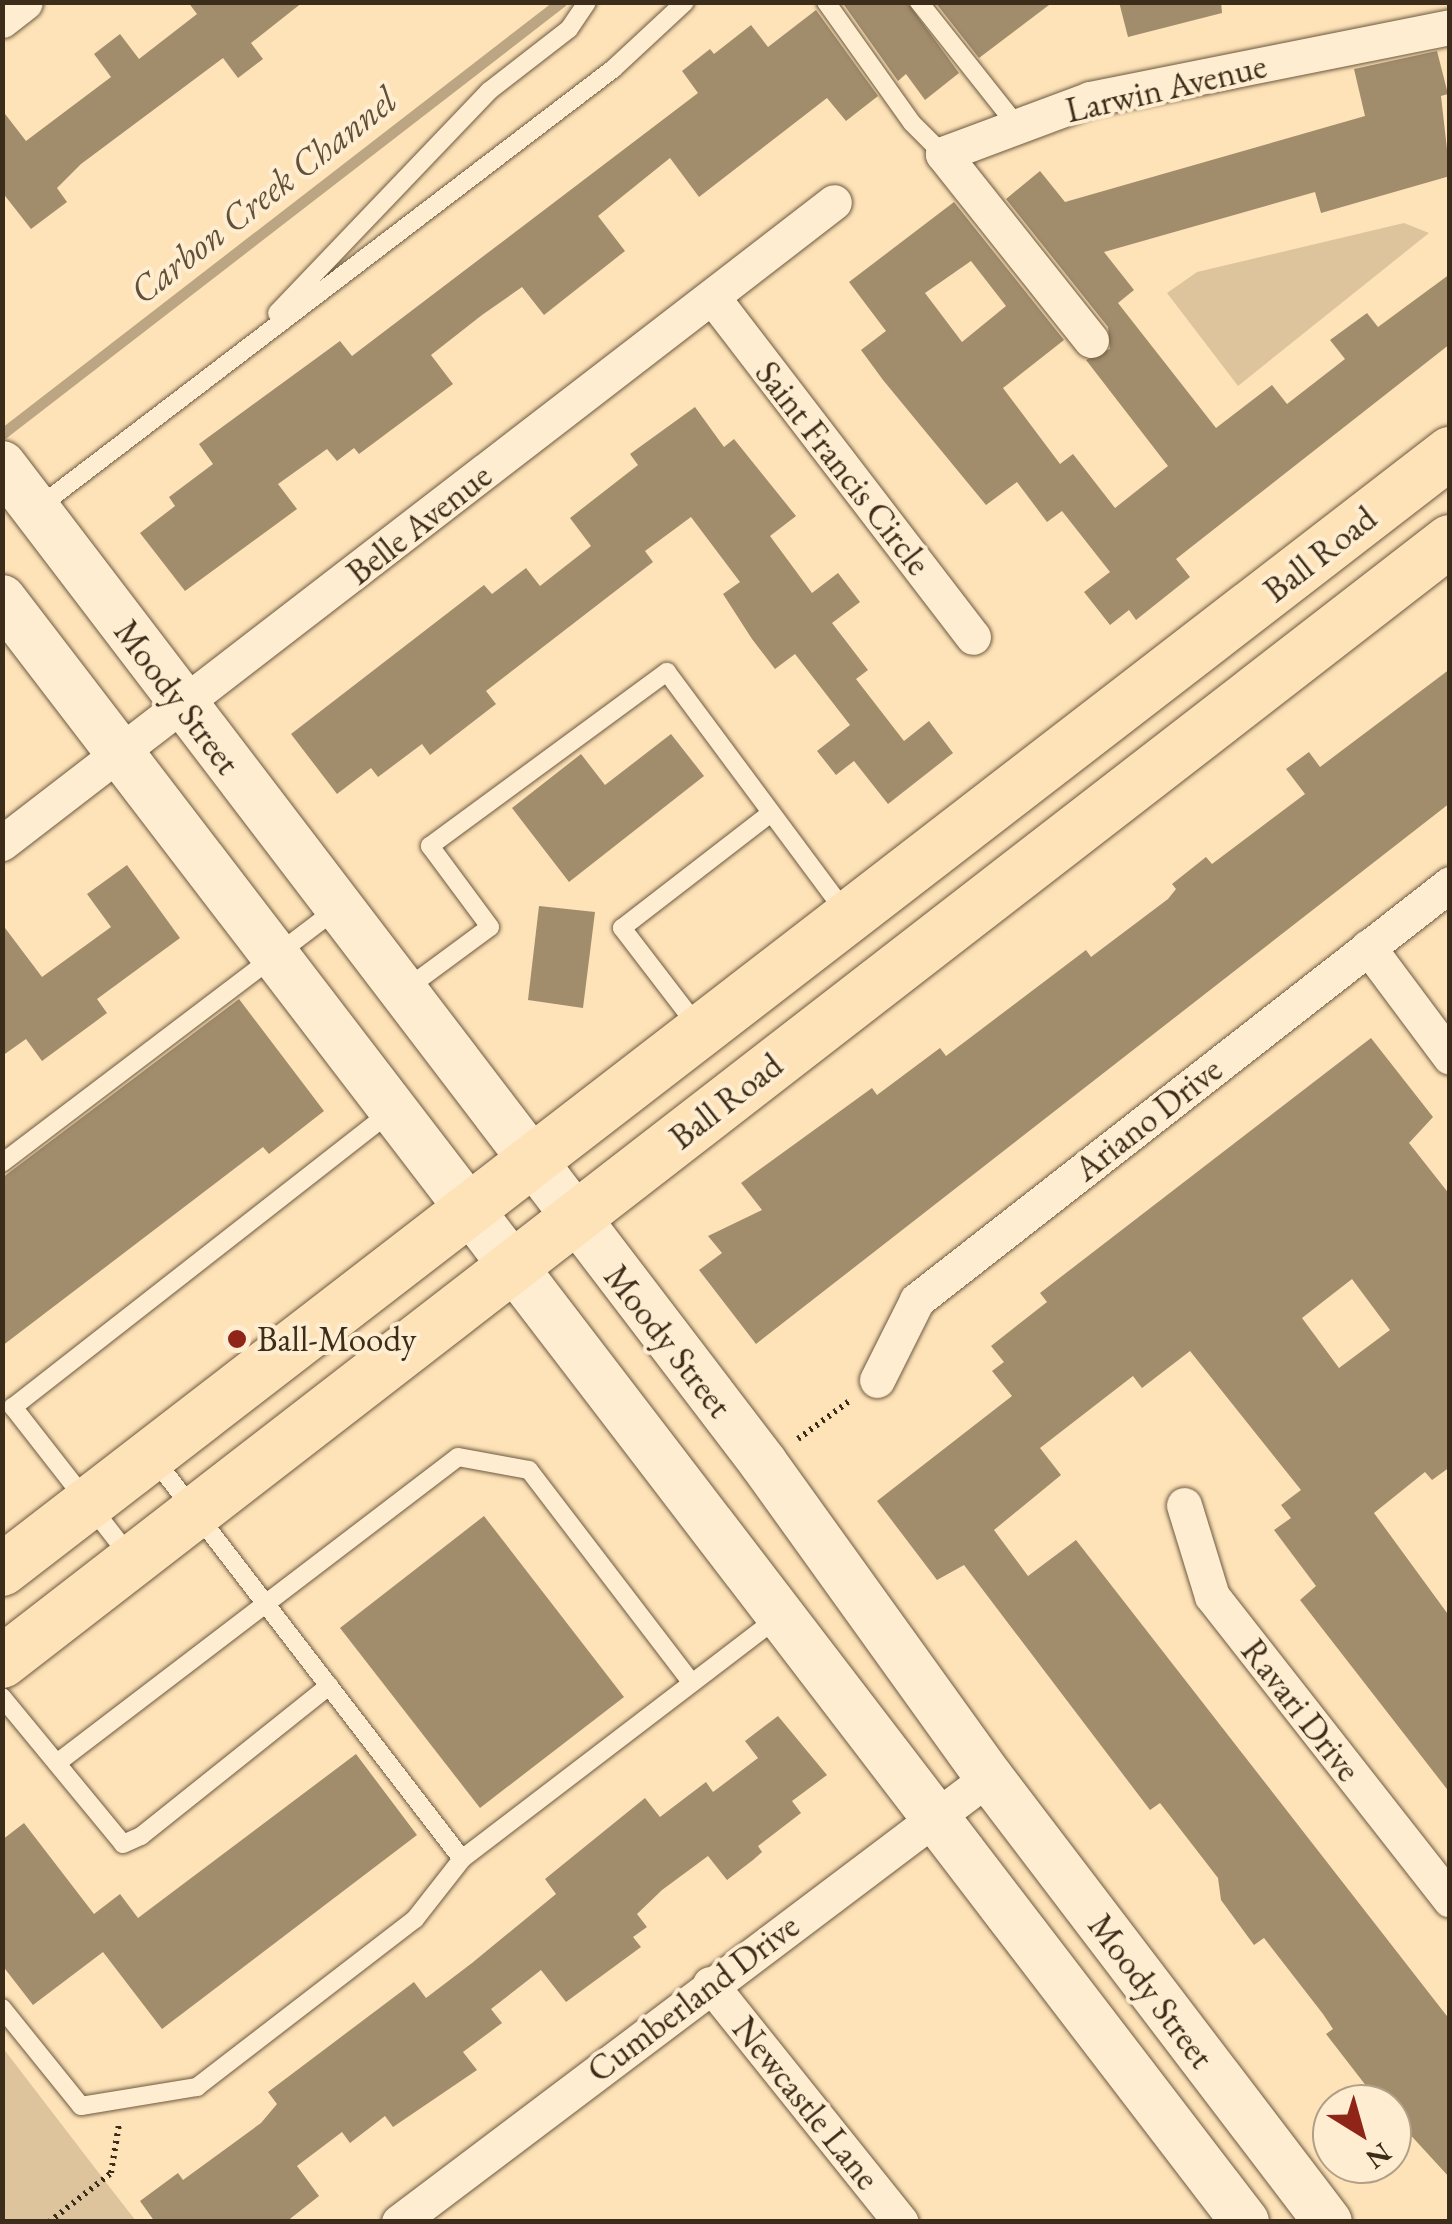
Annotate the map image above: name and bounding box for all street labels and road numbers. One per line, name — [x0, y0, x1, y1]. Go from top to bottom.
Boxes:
street label: Larwin Avenue — [1062, 45, 1270, 131]
street label: Saint Francis Circle — [746, 353, 940, 583]
street label: Belle Avenue — [338, 454, 500, 594]
street label: Ball Road — [1255, 497, 1385, 611]
street label: Moody Street — [105, 612, 249, 782]
street label: Ball Road — [661, 1044, 791, 1158]
street label: Ariano Drive — [1066, 1048, 1230, 1190]
street label: Moody Street — [595, 1256, 741, 1426]
street label: Ravari Drive — [1232, 1630, 1370, 1790]
street label: Cumberland Drive — [579, 1905, 807, 2091]
street label: Moody Street — [1079, 1906, 1223, 2076]
street label: Newcastle Lane — [724, 2008, 888, 2198]

